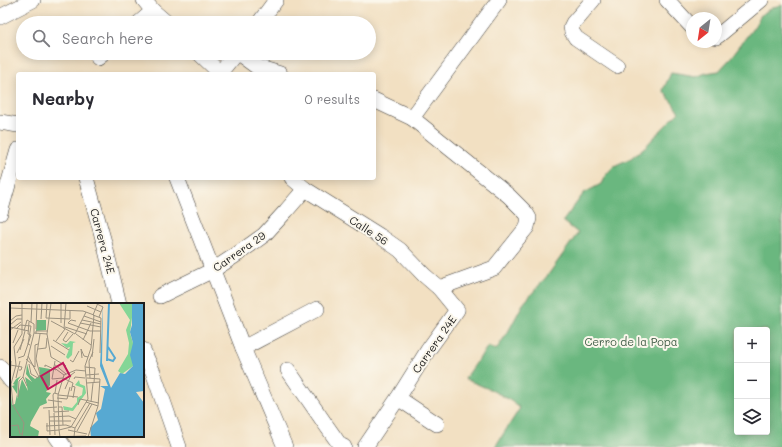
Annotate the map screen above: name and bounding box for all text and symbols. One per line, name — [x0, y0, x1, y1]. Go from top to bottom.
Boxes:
north arrow — [686, 12, 722, 48]
search box — [16, 16, 376, 60]
icon: search — [30, 27, 52, 49]
text: Search here — [62, 28, 153, 48]
text: Nearby — [32, 87, 94, 109]
text: 0 results — [305, 90, 360, 107]
street label: Carrera 24E — [87, 207, 119, 275]
street label: Calle 56 — [347, 212, 391, 248]
street label: Carrera 29 — [210, 227, 269, 275]
inset map — [10, 303, 144, 437]
street label: Carrera 24E — [409, 312, 459, 376]
map controls — [734, 327, 770, 435]
button: + — [734, 327, 770, 363]
park label: Cerro de la Popa — [584, 334, 678, 349]
button: − — [734, 363, 770, 399]
button: layers — [734, 399, 770, 435]

